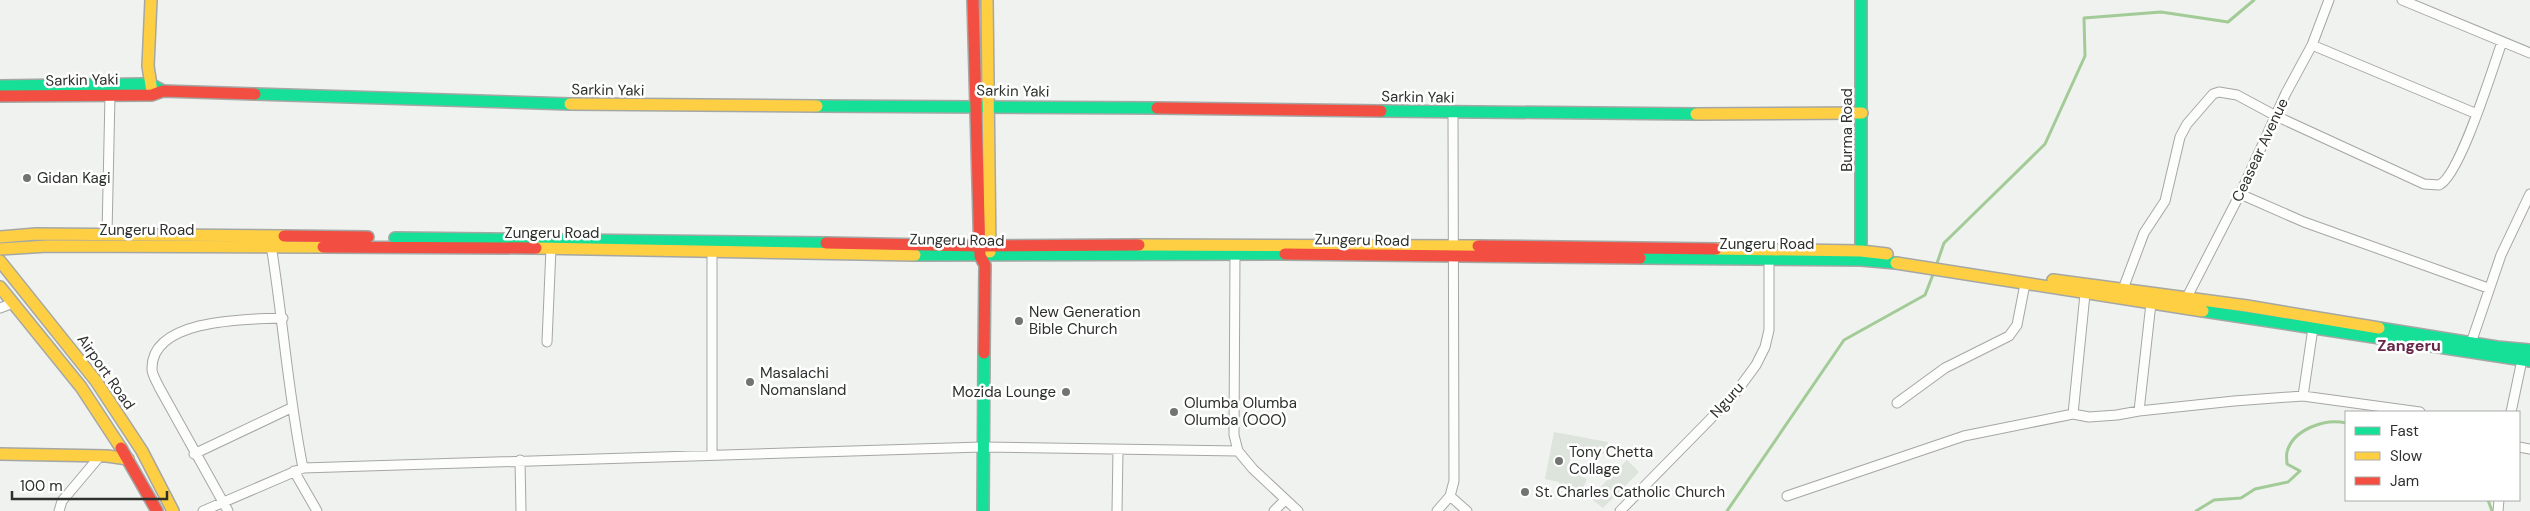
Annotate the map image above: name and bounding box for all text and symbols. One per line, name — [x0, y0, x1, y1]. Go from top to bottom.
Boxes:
street label: Sarkin Yaki — [45, 69, 119, 91]
street label: Sarkin Yaki — [571, 79, 645, 101]
street label: Sarkin Yaki — [976, 80, 1050, 102]
street label: Sarkin Yaki — [1381, 86, 1455, 108]
street label: Burma Road — [1837, 88, 1857, 172]
street label: Ceasear Avenue — [2227, 95, 2293, 205]
place label: Gidan Kagi — [37, 168, 111, 188]
marker: Gidan Kagi — [21, 172, 33, 184]
street label: Zungeru Road — [100, 220, 194, 240]
street label: Zungeru Road — [505, 223, 599, 243]
street label: Zungeru Road — [909, 229, 1005, 251]
street label: Zungeru Road — [1314, 229, 1410, 251]
street label: Zungeru Road — [1720, 234, 1814, 254]
place label: New Generation Bible Church — [1029, 302, 1141, 339]
marker: New Generation Bible Church — [1013, 315, 1025, 327]
street label: Airport Road — [73, 330, 139, 414]
district label: Zangeru — [2377, 335, 2441, 356]
place label: Masalachi Nomansland — [760, 363, 846, 400]
marker: Masalachi Nomansland — [744, 376, 756, 388]
street label: Nguru — [1706, 378, 1748, 422]
place label: Mozida Lounge — [952, 382, 1056, 402]
marker: Mozida Lounge — [1060, 386, 1072, 398]
place label: Olumba Olumba Olumba (OOO) — [1184, 393, 1297, 430]
marker: Olumba Olumba Olumba (OOO) — [1168, 406, 1180, 418]
legend — [2345, 411, 2520, 501]
text: Fast — [2390, 421, 2419, 441]
place label: Tony Chetta Collage — [1569, 442, 1653, 479]
text: Slow — [2390, 446, 2423, 466]
marker: Tony Chetta Collage — [1553, 455, 1565, 467]
scale bar — [12, 468, 168, 500]
text: Jam — [2390, 471, 2419, 491]
text: 100 m — [20, 476, 63, 496]
place label: St. Charles Catholic Church — [1535, 482, 1725, 502]
marker: St. Charles Catholic Church — [1519, 486, 1531, 498]

